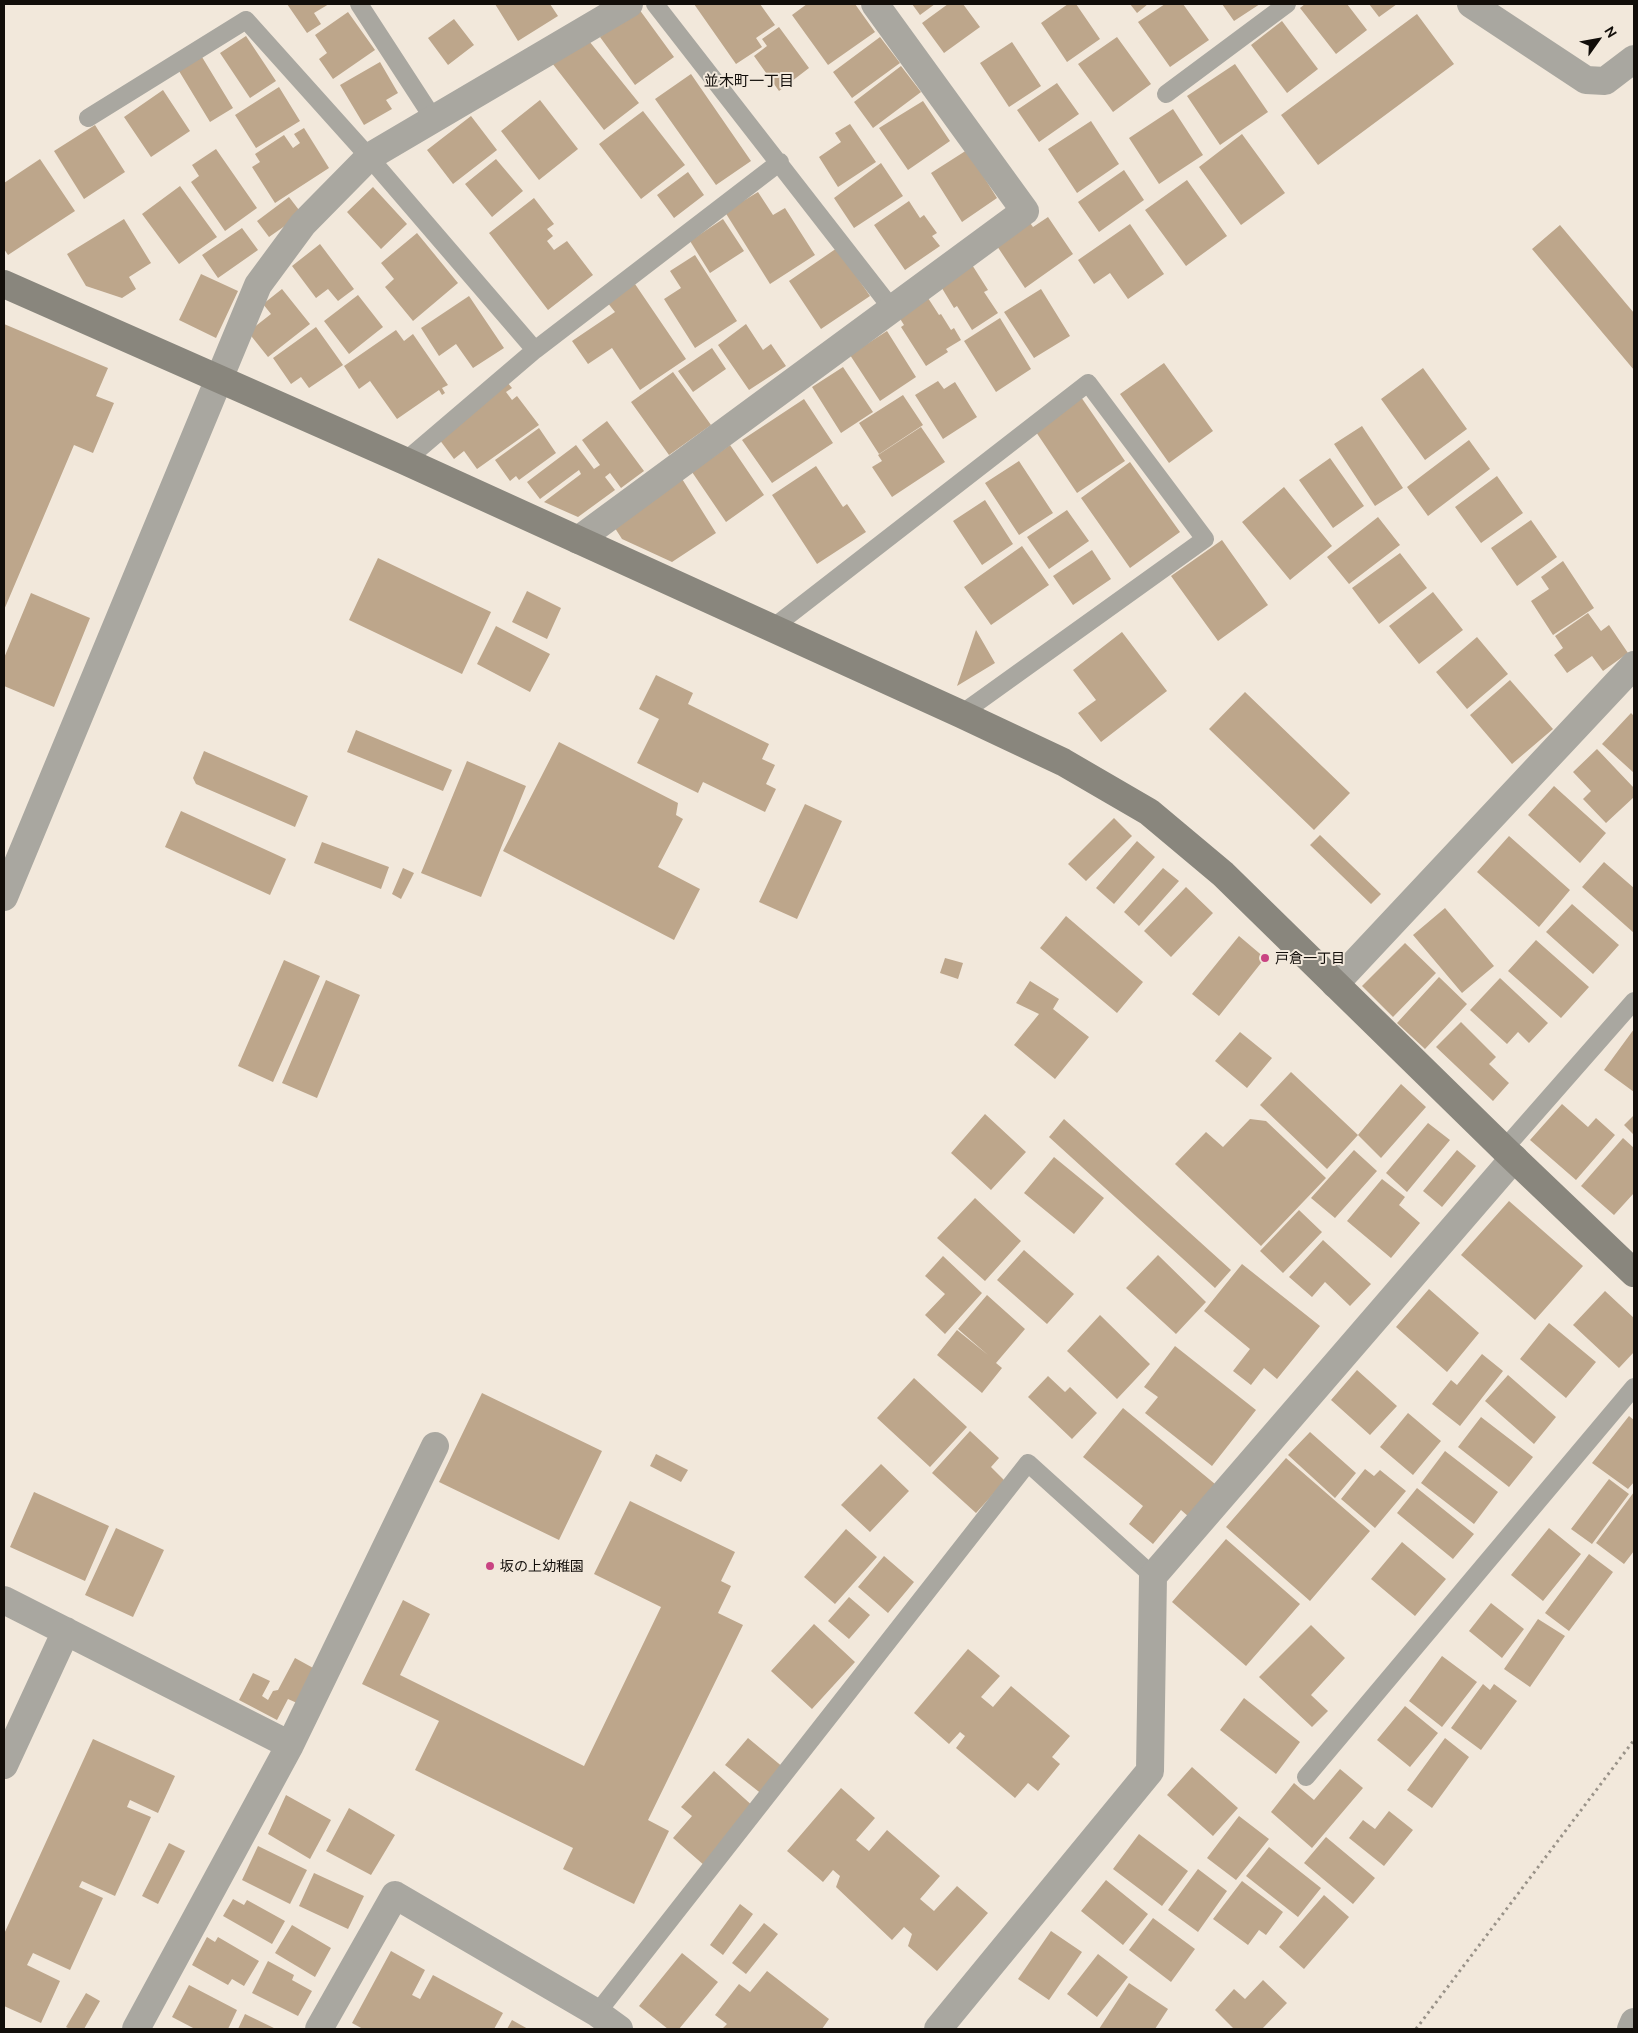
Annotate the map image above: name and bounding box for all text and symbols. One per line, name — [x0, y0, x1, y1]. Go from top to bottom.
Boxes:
north arrow — [1573, 15, 1623, 65]
text: N — [1601, 23, 1620, 41]
district label: 並木町一丁目 — [704, 72, 794, 90]
place label: 戸倉一丁目 — [1275, 950, 1345, 966]
marker: 戸倉一丁目 — [1259, 952, 1271, 964]
place label: 坂の上幼稚園 — [500, 1558, 584, 1574]
marker: 坂の上幼稚園 — [484, 1560, 496, 1572]

